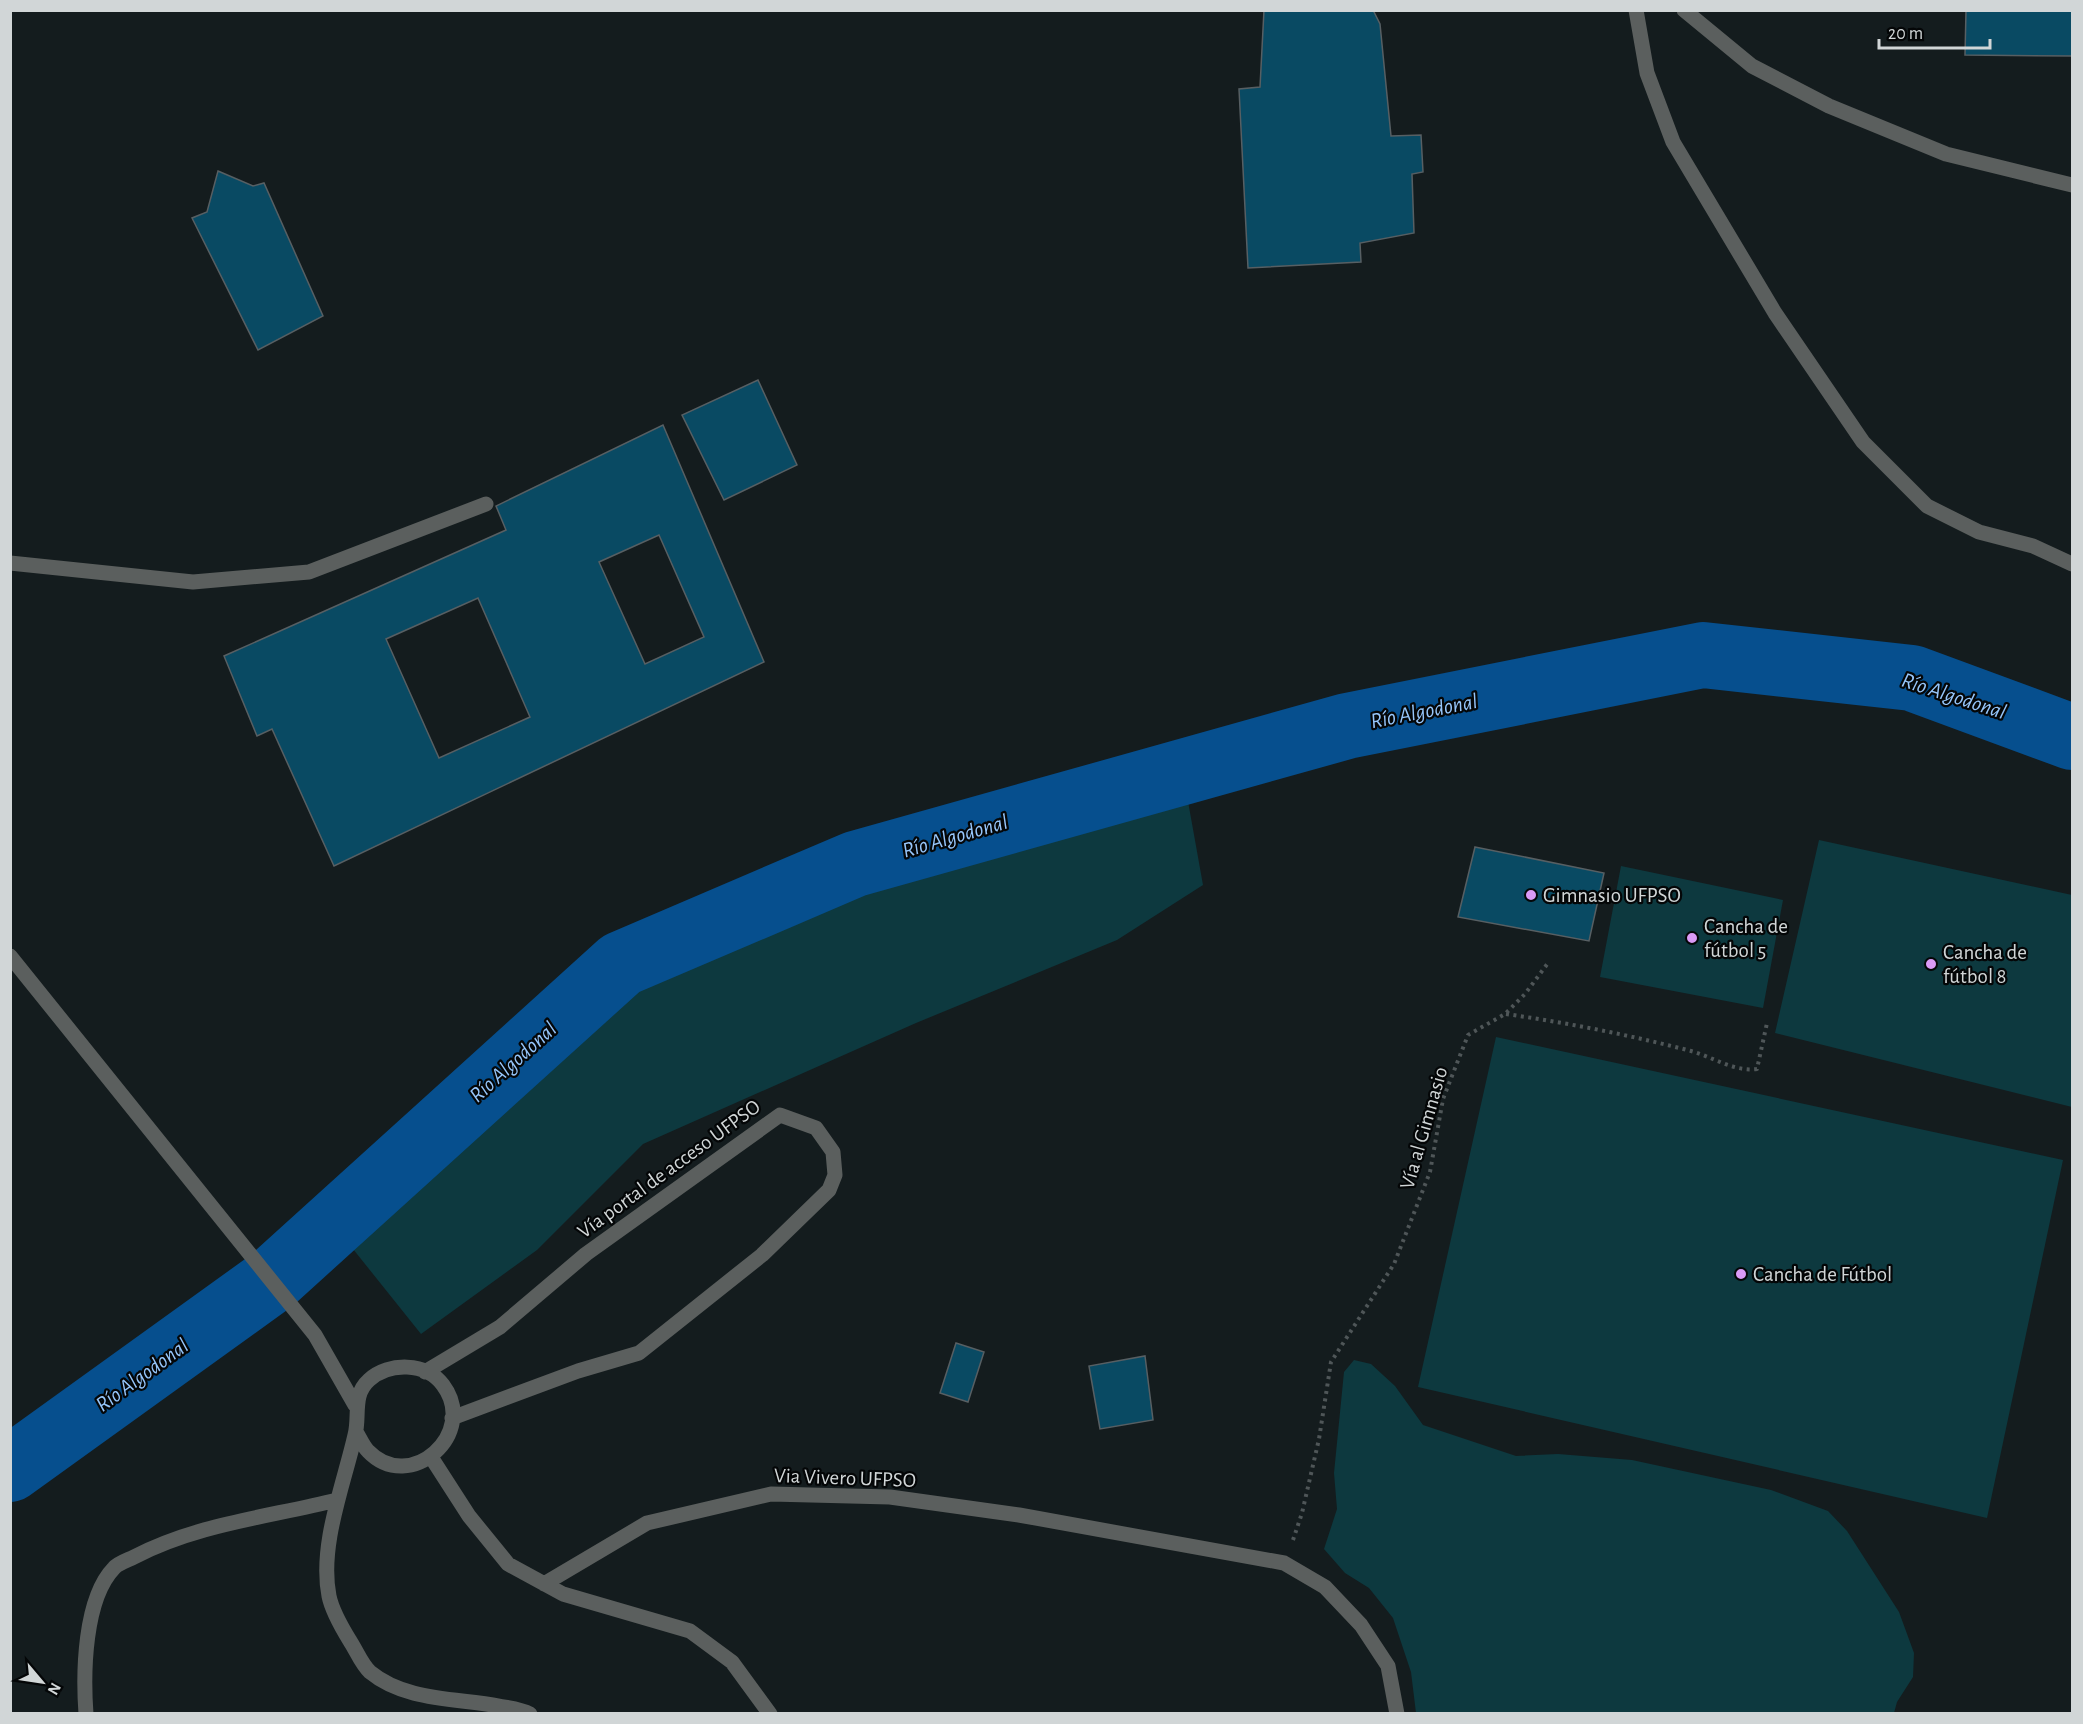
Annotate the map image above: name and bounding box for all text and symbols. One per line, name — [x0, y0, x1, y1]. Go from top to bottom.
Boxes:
scale bar — [1879, 12, 1990, 50]
text: 20 m — [1888, 25, 1923, 43]
water label: Río Algodonal — [1899, 669, 2009, 723]
water label: Río Algodonal — [1369, 690, 1479, 732]
water label: Río Algodonal — [900, 810, 1010, 862]
place label: Gimnasio UFPSO — [1543, 885, 1681, 906]
marker: Gimnasio UFPSO — [1524, 888, 1538, 902]
place label: Cancha de fútbol 5 — [1704, 916, 1788, 961]
marker: Cancha de fútbol 5 — [1685, 931, 1699, 945]
place label: Cancha de fútbol 8 — [1943, 942, 2027, 987]
marker: Cancha de fútbol 8 — [1924, 957, 1938, 971]
water label: Río Algodonal — [465, 1017, 561, 1107]
street label: Vía al Gimnasio — [1396, 1064, 1452, 1192]
street label: Vía portal de acceso UFPSO — [574, 1096, 764, 1242]
place label: Cancha de Fútbol — [1753, 1264, 1892, 1285]
marker: Cancha de Fútbol — [1734, 1267, 1748, 1281]
water label: Río Algodonal — [92, 1334, 192, 1416]
street label: Via Vivero UFPSO — [774, 1465, 916, 1491]
north arrow — [12, 1652, 72, 1712]
text: N — [45, 1680, 64, 1698]

